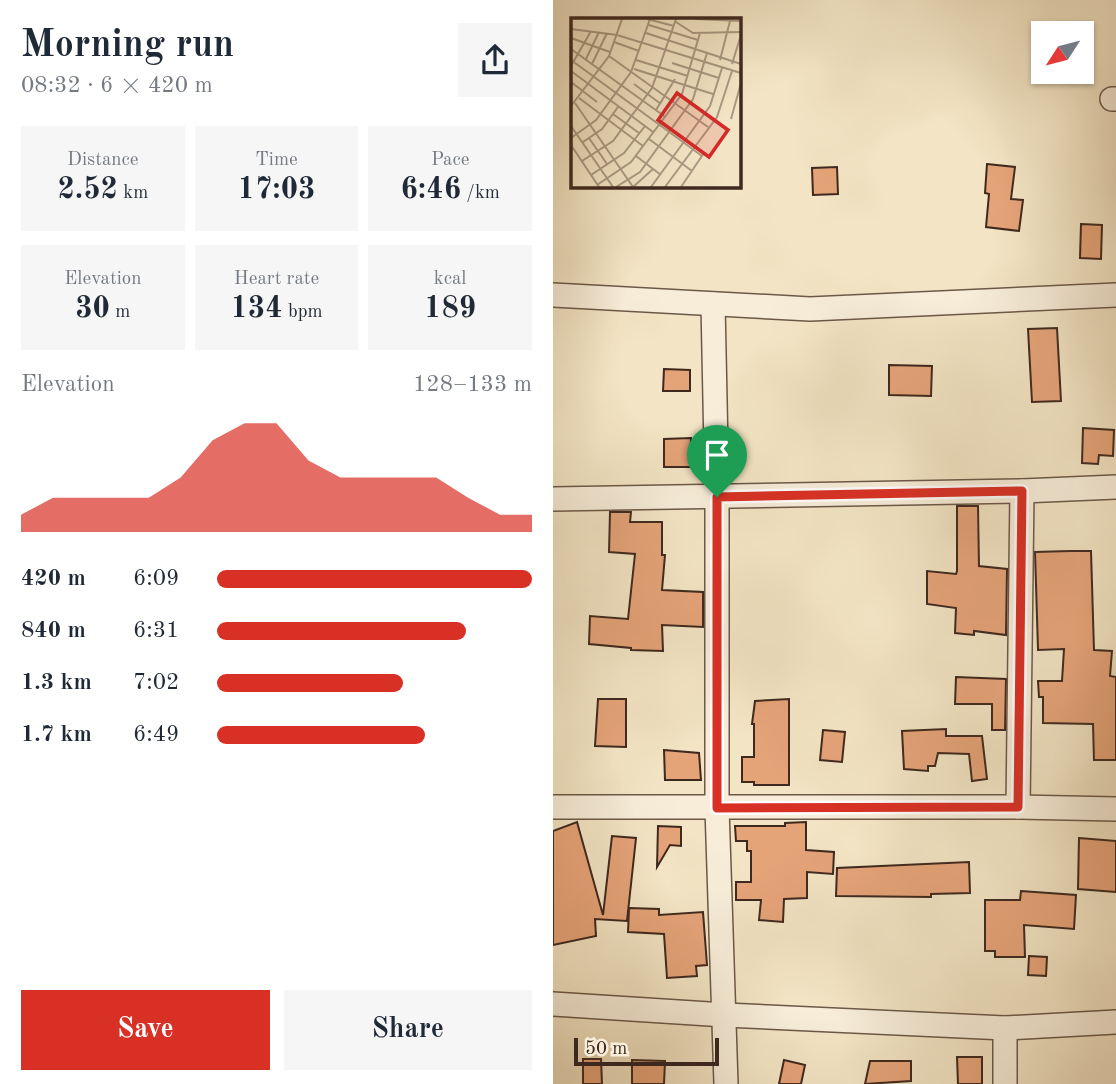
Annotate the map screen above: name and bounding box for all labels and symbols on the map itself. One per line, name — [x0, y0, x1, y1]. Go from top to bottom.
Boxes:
inset map — [571, 18, 740, 187]
north arrow — [1031, 21, 1094, 84]
pin — [687, 425, 747, 497]
scale bar — [574, 1035, 719, 1067]

